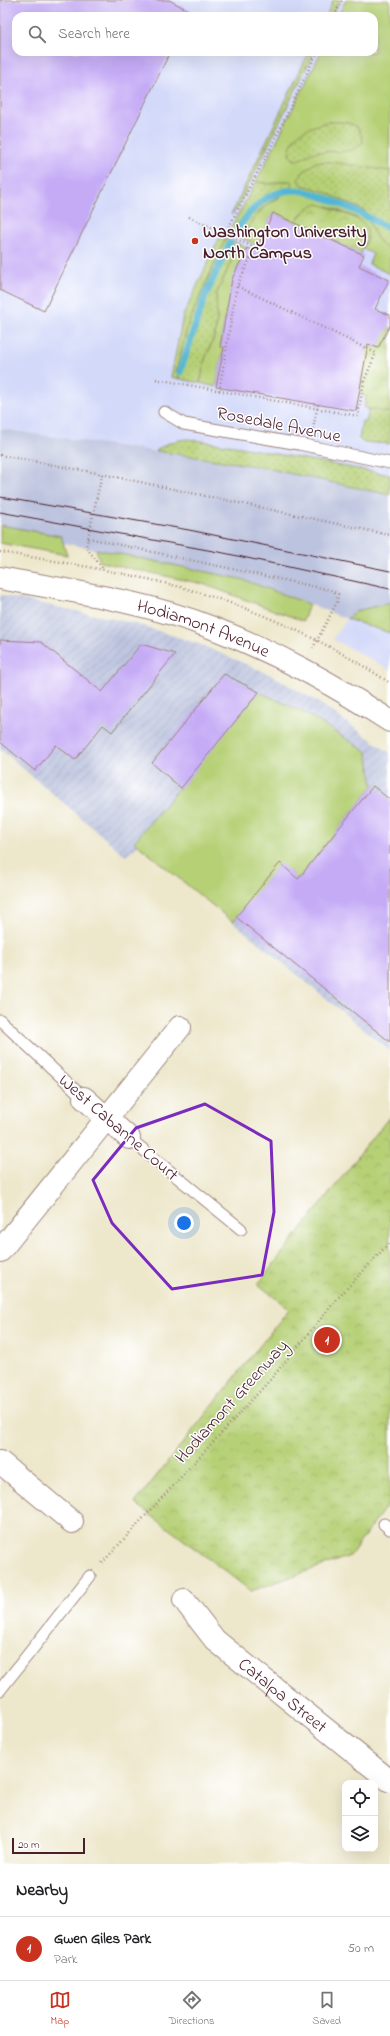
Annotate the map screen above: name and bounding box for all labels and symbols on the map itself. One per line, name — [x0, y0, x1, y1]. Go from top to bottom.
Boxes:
place label: Washington University North Campus — [203, 220, 366, 267]
marker: Washington University North Campus — [190, 236, 200, 246]
street label: Rosedale Avenue — [214, 401, 344, 451]
street label: Hodiamont Avenue — [134, 594, 274, 666]
street label: West Cabanne Court — [52, 1069, 184, 1188]
your location — [174, 1213, 194, 1233]
pin: 1 — [314, 1325, 340, 1355]
street label: Hodiamont Greenway — [170, 1335, 295, 1470]
street label: Catalpa Street — [232, 1652, 332, 1740]
scale bar — [12, 1836, 85, 1855]

